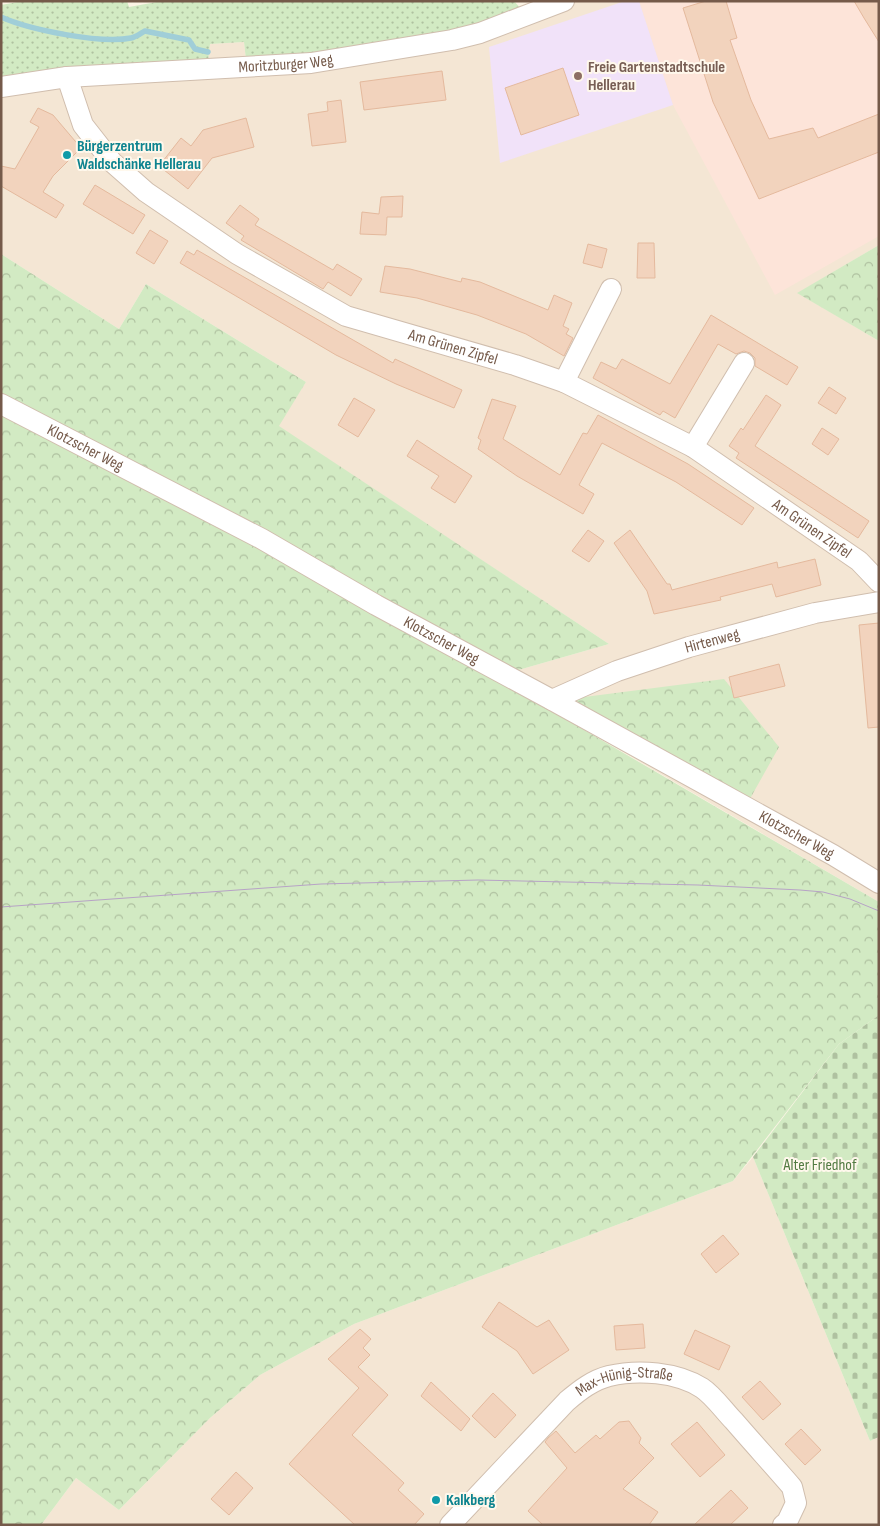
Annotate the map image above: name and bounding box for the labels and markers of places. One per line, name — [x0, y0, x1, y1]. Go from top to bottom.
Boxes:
place label: Freie Gartenstadtschule Hellerau — [588, 58, 725, 95]
marker: Freie Gartenstadtschule Hellerau — [572, 70, 584, 82]
place label: Bürgerzentrum Waldschänke Hellerau — [77, 137, 201, 174]
marker: Bürgerzentrum Waldschänke Hellerau — [61, 149, 73, 161]
place label: Kalkberg — [446, 1491, 496, 1510]
marker: Kalkberg — [430, 1494, 442, 1506]

